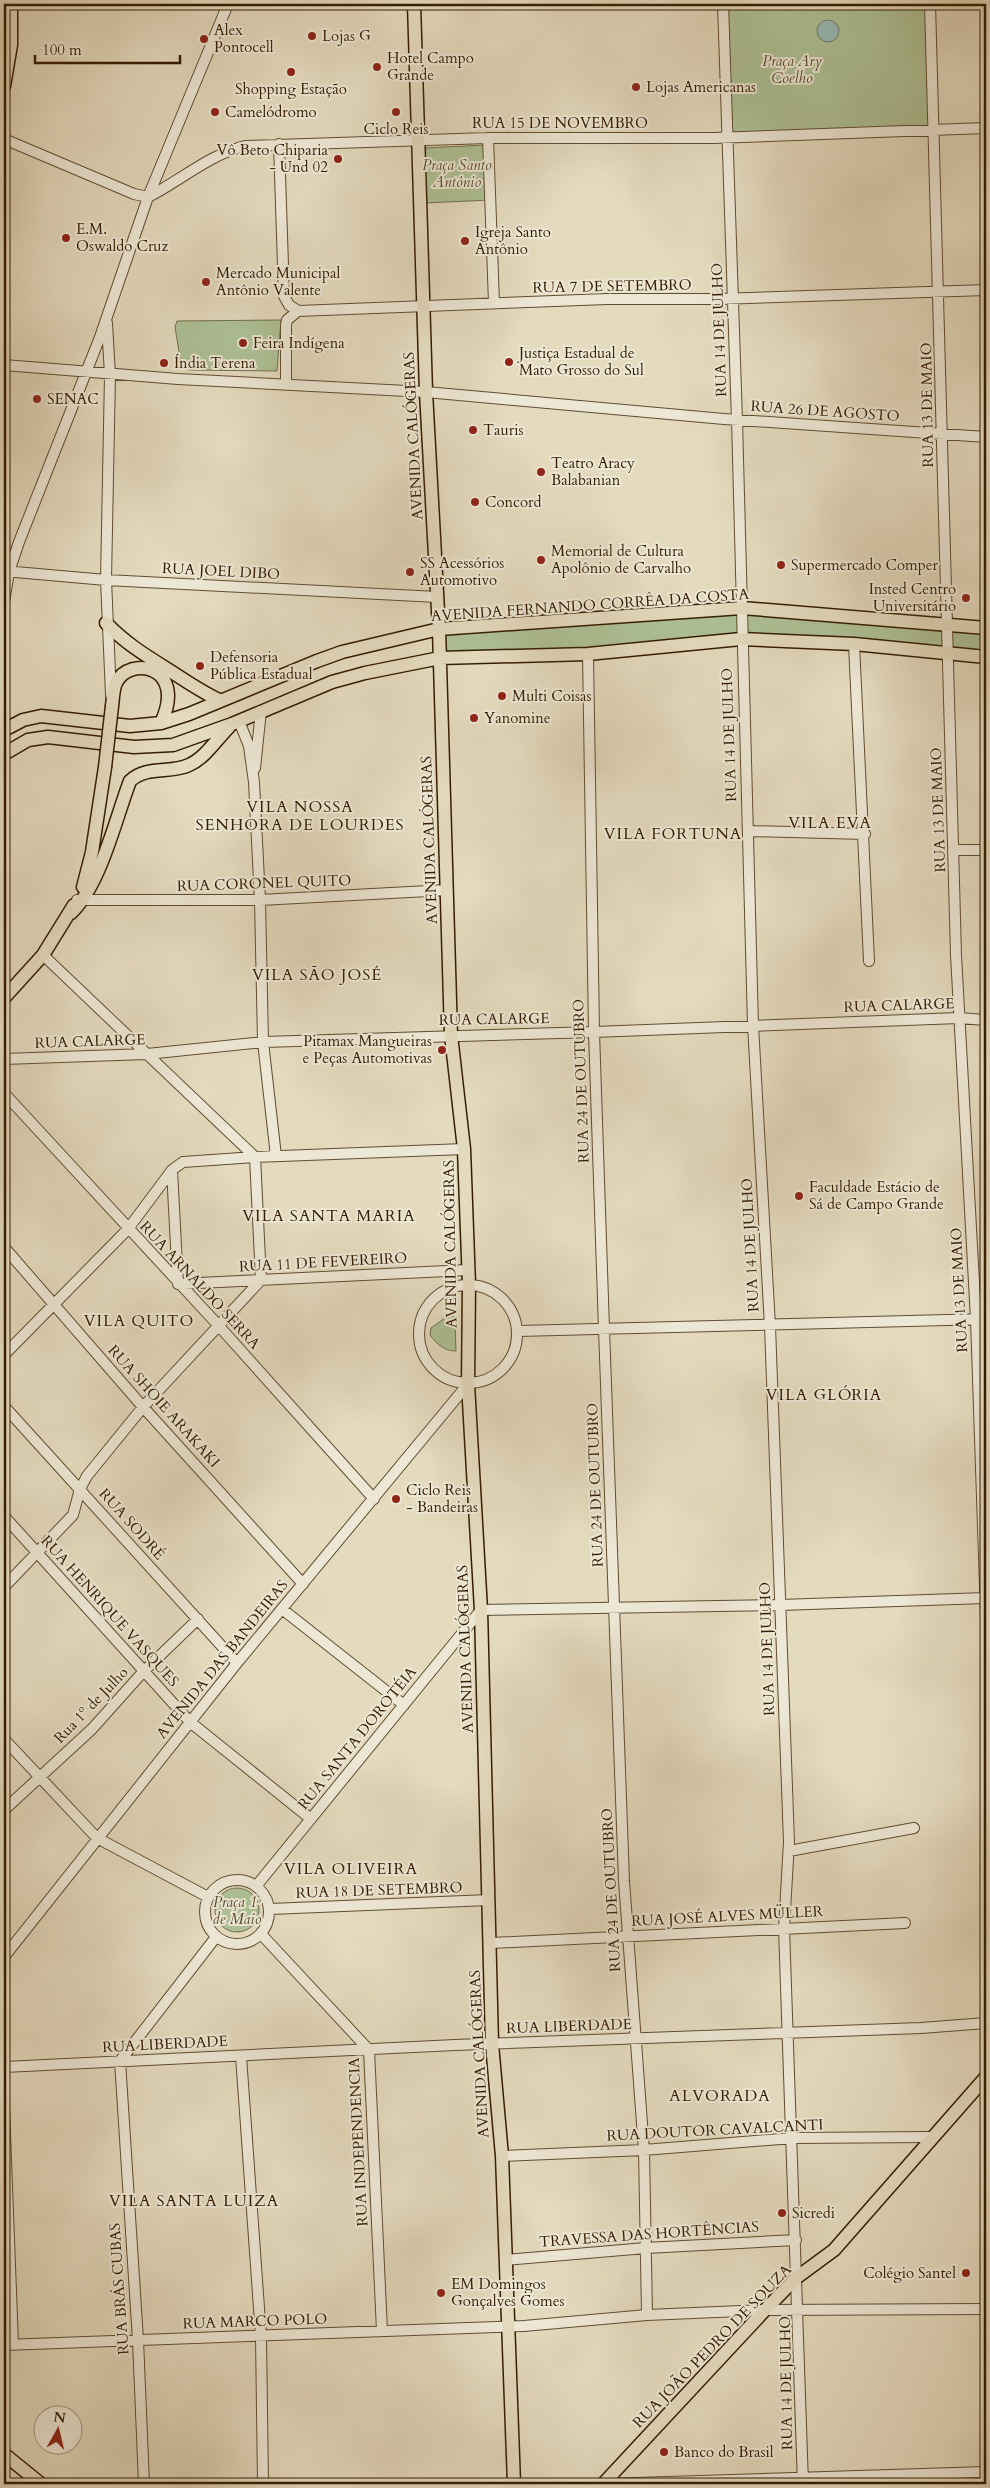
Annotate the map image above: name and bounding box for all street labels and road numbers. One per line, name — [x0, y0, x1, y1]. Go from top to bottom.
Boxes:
street label: RUA 15 DE NOVEMBRO — [472, 113, 648, 133]
street label: RUA 14 DE JULHO — [707, 263, 731, 397]
street label: RUA 7 DE SETEMBRO — [532, 275, 692, 297]
street label: RUA 13 DE MAIO — [916, 342, 938, 468]
street label: AVENIDA CALÓGERAS — [399, 351, 427, 521]
street label: RUA 26 DE AGOSTO — [750, 396, 900, 426]
street label: RUA JOEL DIBO — [161, 558, 281, 584]
street label: AVENIDA FERNANDO CORRÊA DA COSTA — [430, 583, 750, 626]
street label: RUA 14 DE JULHO — [717, 668, 741, 802]
street label: RUA 13 DE MAIO — [926, 747, 950, 873]
street label: AVENIDA CALÓGERAS — [416, 756, 442, 924]
street label: RUA CORONEL QUITO — [176, 870, 352, 896]
street label: RUA CALARGE — [843, 993, 955, 1017]
street label: RUA 24 DE OUTUBRO — [568, 999, 594, 1163]
street label: RUA CALARGE — [438, 1008, 550, 1030]
street label: RUA CALARGE — [34, 1029, 146, 1053]
street label: AVENIDA CALÓGERAS — [439, 1160, 461, 1328]
street label: RUA 14 DE JULHO — [737, 1177, 763, 1312]
street label: RUA ARNALDO SERRA — [135, 1217, 265, 1354]
street label: RUA 13 DE MAIO — [946, 1227, 972, 1353]
street label: RUA 11 DE FEVEREIRO — [238, 1248, 408, 1276]
street label: RUA SHOIE ARAKAKI — [103, 1340, 225, 1472]
street label: RUA 24 DE OUTUBRO — [582, 1403, 608, 1567]
street label: RUA SODRÉ — [95, 1484, 169, 1564]
street label: RUA HENRIQUE VASQUES — [37, 1531, 183, 1691]
street label: AVENIDA CALÓGERAS — [452, 1565, 478, 1733]
street label: AVENIDA DAS BANDEIRAS — [152, 1575, 292, 1743]
street label: RUA 14 DE JULHO — [755, 1582, 779, 1716]
street label: RUA SANTA DOROTÉIA — [293, 1662, 421, 1814]
street label: Rua 1º de Julho — [50, 1663, 132, 1747]
street label: RUA 24 DE OUTUBRO — [597, 1807, 625, 1973]
street label: RUA 18 DE SETEMBRO — [295, 1877, 463, 1903]
street label: RUA JOSÉ ALVES MÜLLER — [631, 1901, 824, 1931]
street label: AVENIDA CALÓGERAS — [465, 1969, 493, 2139]
street label: RUA LIBERDADE — [506, 2014, 632, 2038]
street label: RUA LIBERDADE — [102, 2031, 228, 2057]
street label: RUA INDEPENDENCIA — [344, 2057, 372, 2227]
street label: RUA DOUTOR CAVALCANTI — [606, 2114, 824, 2146]
street label: TRAVESSA DAS HORTÊNCIAS — [538, 2215, 760, 2252]
street label: RUA BRÁS CUBAS — [104, 2222, 134, 2356]
street label: RUA JOÃO PEDRO DE SOUZA — [628, 2260, 796, 2432]
street label: RUA MARCO POLO — [182, 2308, 328, 2334]
street label: RUA 14 DE JULHO — [775, 2316, 797, 2450]

